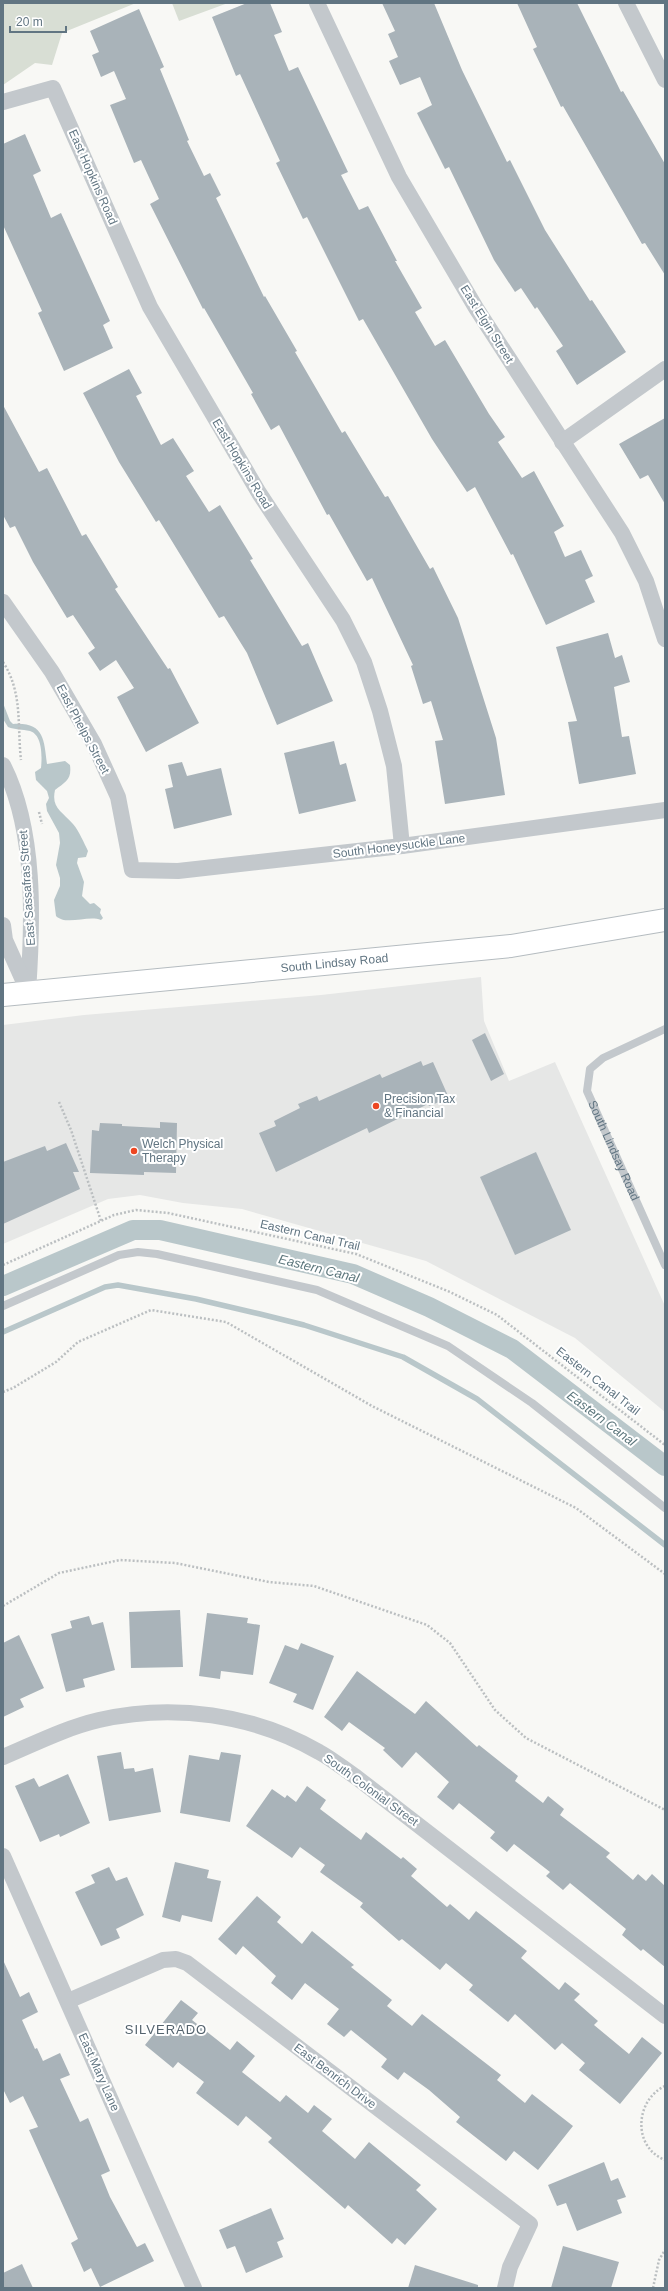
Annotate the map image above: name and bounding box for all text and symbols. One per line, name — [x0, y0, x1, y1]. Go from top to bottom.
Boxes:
scale bar — [10, 8, 66, 34]
text: 20 m — [16, 15, 43, 29]
street label: East Hopkins Road — [66, 127, 120, 227]
street label: East Elgin Street — [457, 282, 517, 366]
street label: East Hopkins Road — [210, 416, 274, 512]
street label: East Phelps Street — [53, 682, 113, 777]
street label: East Sassafras Street — [16, 829, 38, 946]
street label: South Honeysuckle Lane — [332, 831, 466, 861]
street label: South Lindsay Road — [280, 951, 389, 975]
place label: Precision Tax & Financial — [384, 1092, 455, 1120]
street label: South Lindsay Road — [585, 1098, 642, 1203]
marker: Precision Tax & Financial — [371, 1101, 381, 1111]
place label: Welch Physical Therapy — [142, 1137, 223, 1165]
marker: Welch Physical Therapy — [129, 1146, 139, 1156]
street label: Eastern Canal Trail — [259, 1217, 361, 1253]
water label: Eastern Canal — [277, 1251, 362, 1286]
street label: Eastern Canal Trail — [553, 1344, 643, 1418]
water label: Eastern Canal — [564, 1387, 640, 1449]
street label: South Colonial Street — [321, 1751, 422, 1829]
district label: SILVERADO — [125, 2022, 207, 2037]
street label: East Mary Lane — [76, 2031, 123, 2114]
street label: East Benrich Drive — [291, 2041, 379, 2112]

